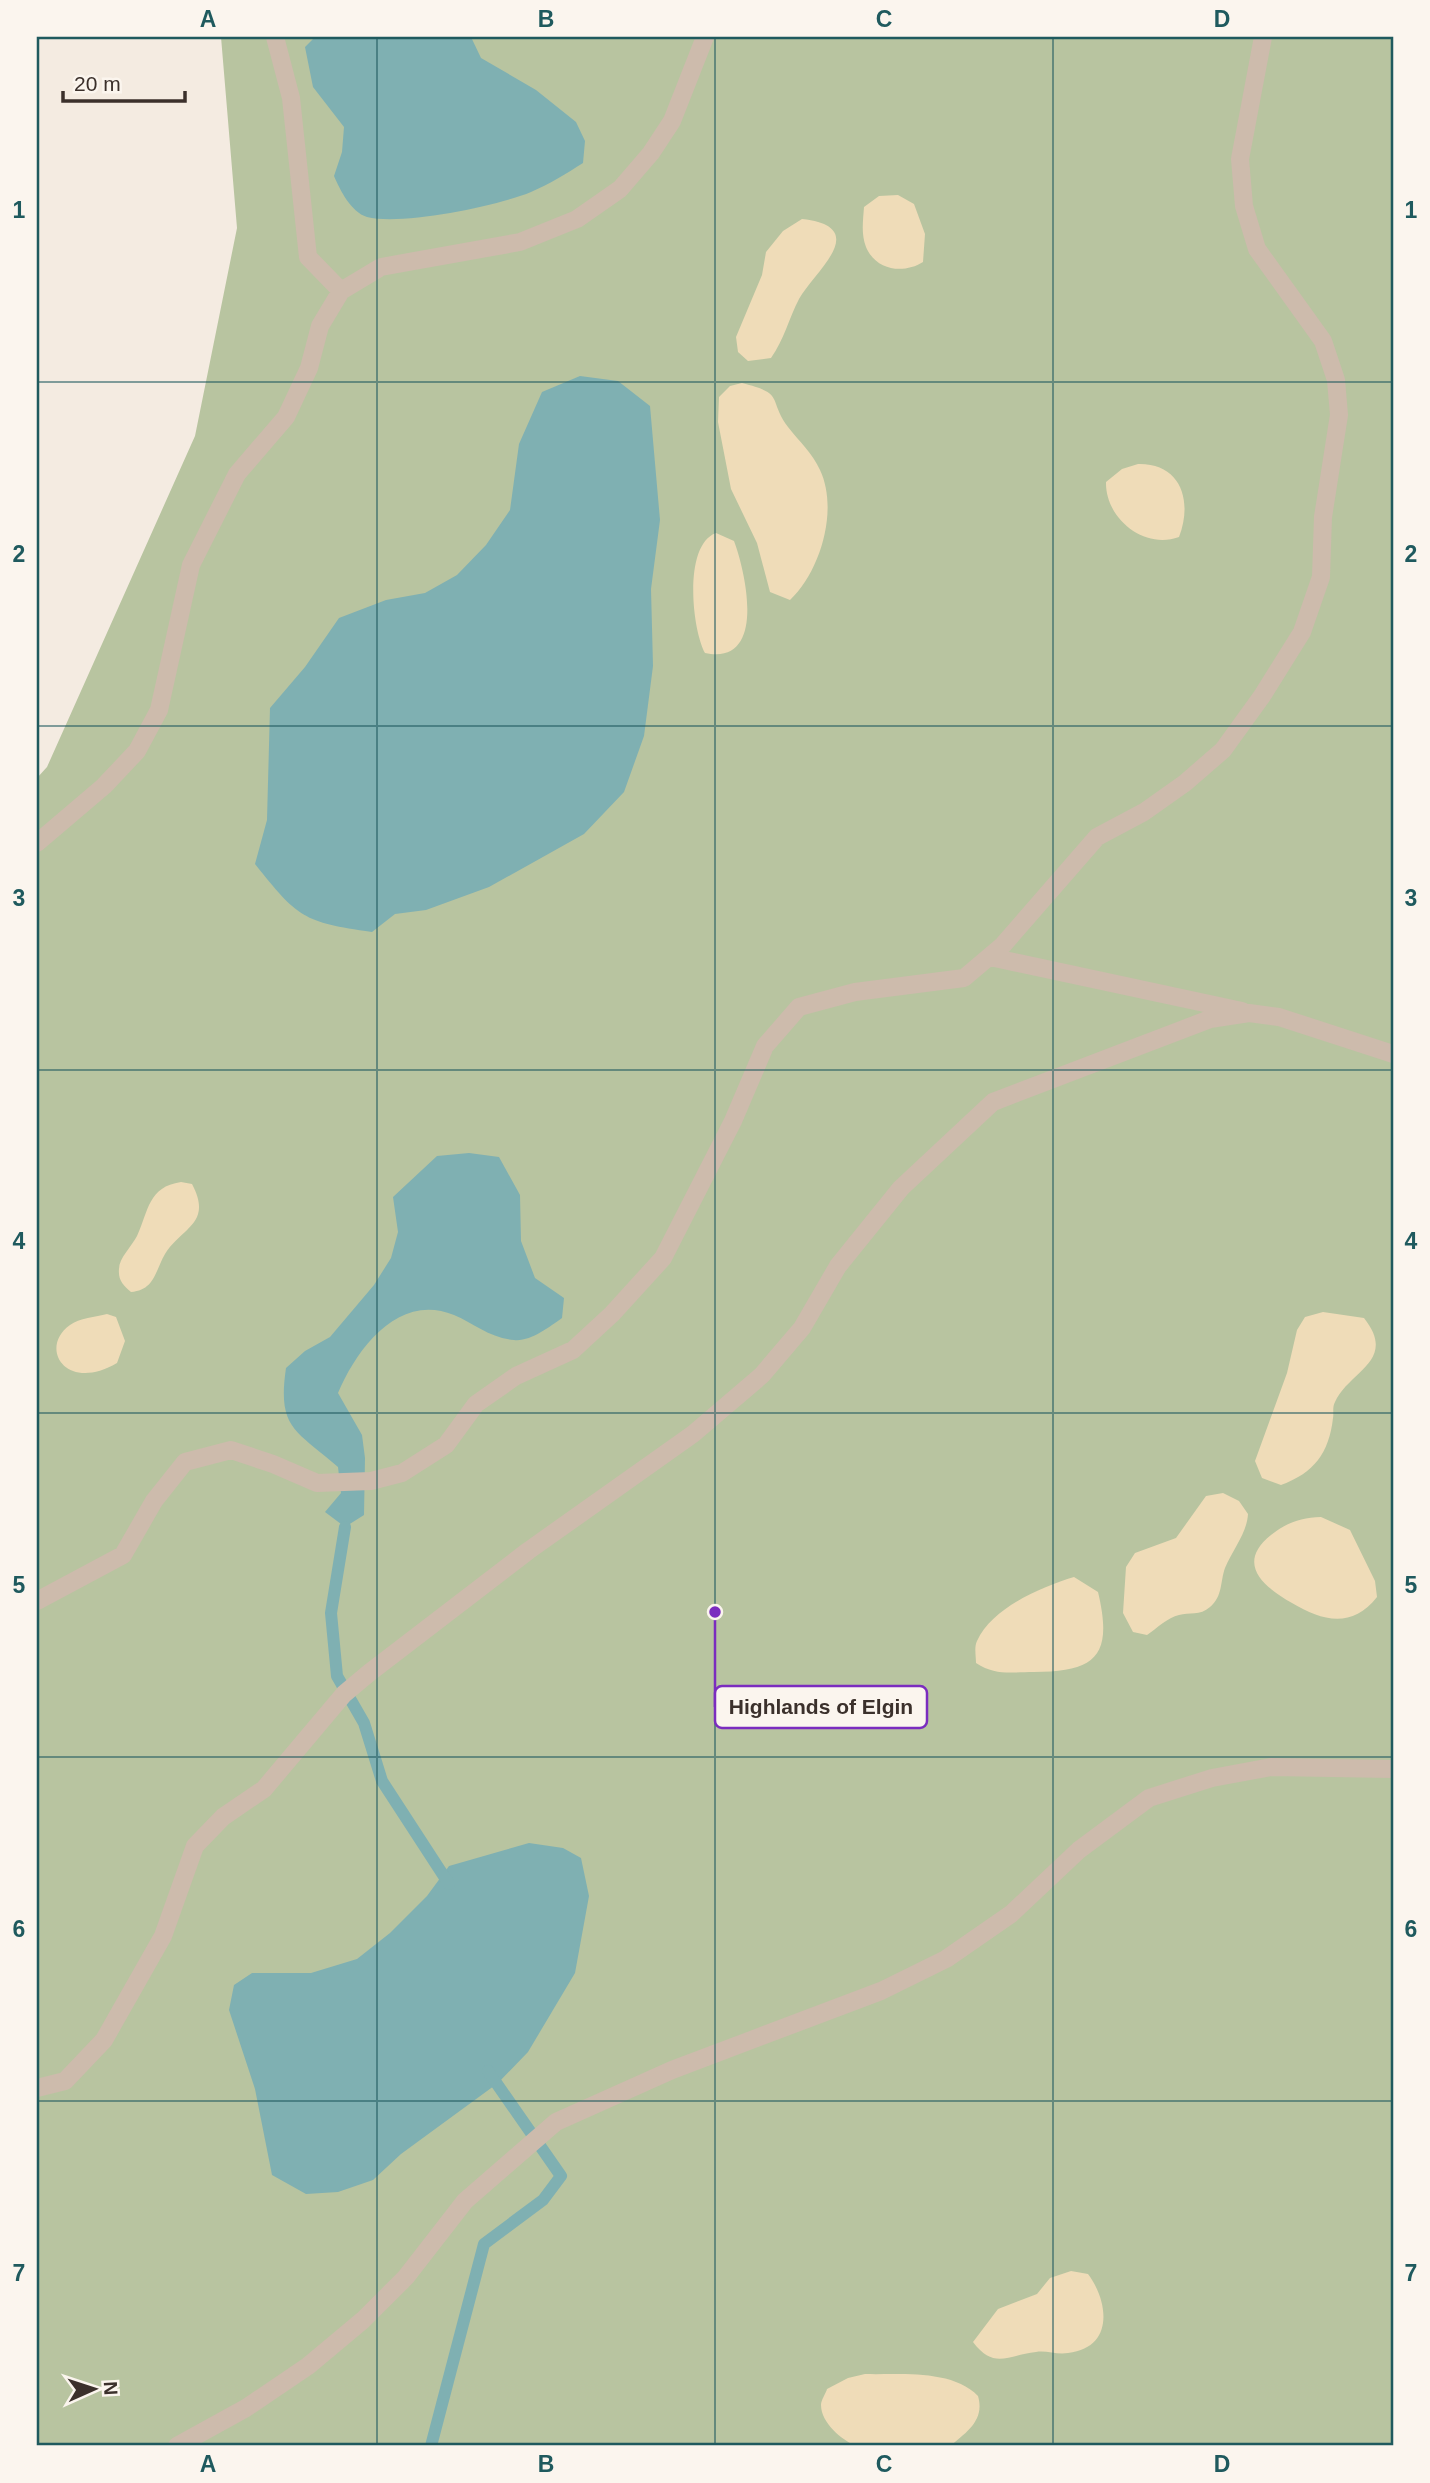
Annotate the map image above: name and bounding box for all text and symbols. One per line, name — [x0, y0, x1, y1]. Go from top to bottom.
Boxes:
text: A — [200, 6, 216, 32]
text: B — [538, 6, 554, 32]
text: C — [876, 6, 892, 32]
text: D — [1214, 6, 1230, 32]
scale bar — [63, 60, 186, 104]
text: 20 m — [74, 72, 121, 95]
text: 1 — [13, 197, 26, 223]
text: 1 — [1405, 197, 1418, 223]
text: 2 — [13, 541, 25, 567]
text: 2 — [1405, 541, 1417, 567]
text: 3 — [13, 885, 25, 911]
text: 3 — [1405, 885, 1417, 911]
text: 4 — [13, 1228, 26, 1254]
text: 4 — [1405, 1228, 1418, 1254]
text: 5 — [13, 1572, 26, 1598]
text: 5 — [1405, 1572, 1418, 1598]
callout: Highlands of Elgin — [715, 1686, 927, 1728]
text: Highlands of Elgin — [729, 1695, 913, 1718]
text: 6 — [13, 1916, 25, 1942]
text: 6 — [1405, 1916, 1417, 1942]
text: 7 — [13, 2260, 25, 2286]
text: 7 — [1405, 2260, 1417, 2286]
north arrow — [60, 2354, 130, 2424]
text: N — [100, 2381, 121, 2396]
text: A — [200, 2451, 216, 2477]
text: B — [538, 2451, 554, 2477]
text: C — [876, 2451, 892, 2477]
text: D — [1214, 2451, 1230, 2477]

